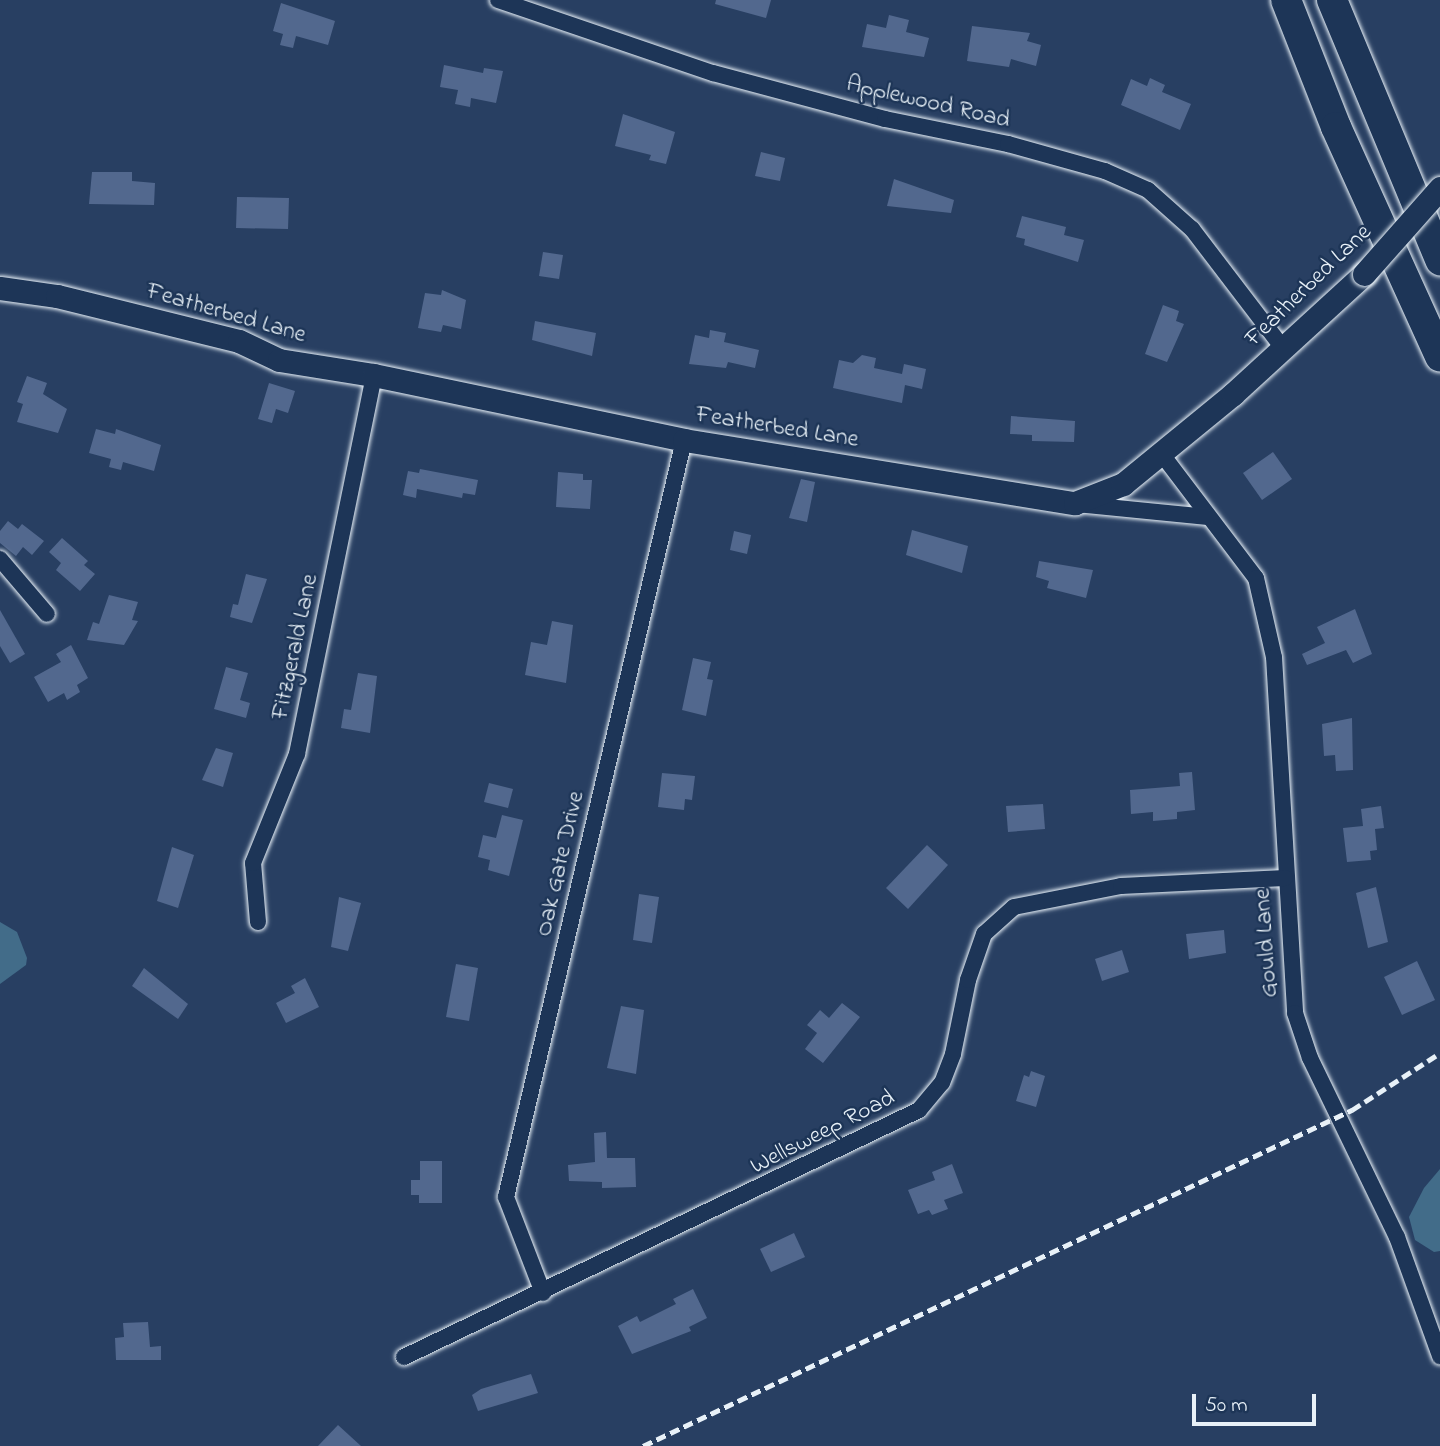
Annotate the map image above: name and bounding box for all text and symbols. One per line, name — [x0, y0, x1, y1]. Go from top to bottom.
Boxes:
street label: Applewood Road — [843, 70, 1013, 136]
street label: Featherbed Lane — [1240, 219, 1378, 353]
street label: Featherbed Lane — [143, 278, 309, 350]
street label: Featherbed Lane — [694, 401, 860, 455]
street label: Fitzgerald Lane — [267, 572, 325, 722]
street label: Oak Gate Drive — [530, 789, 592, 939]
street label: Gould Lane — [1249, 888, 1285, 998]
street label: Wellsweep Road — [746, 1084, 900, 1182]
scale bar — [1195, 1380, 1319, 1424]
text: 50 m — [1205, 1391, 1248, 1421]

